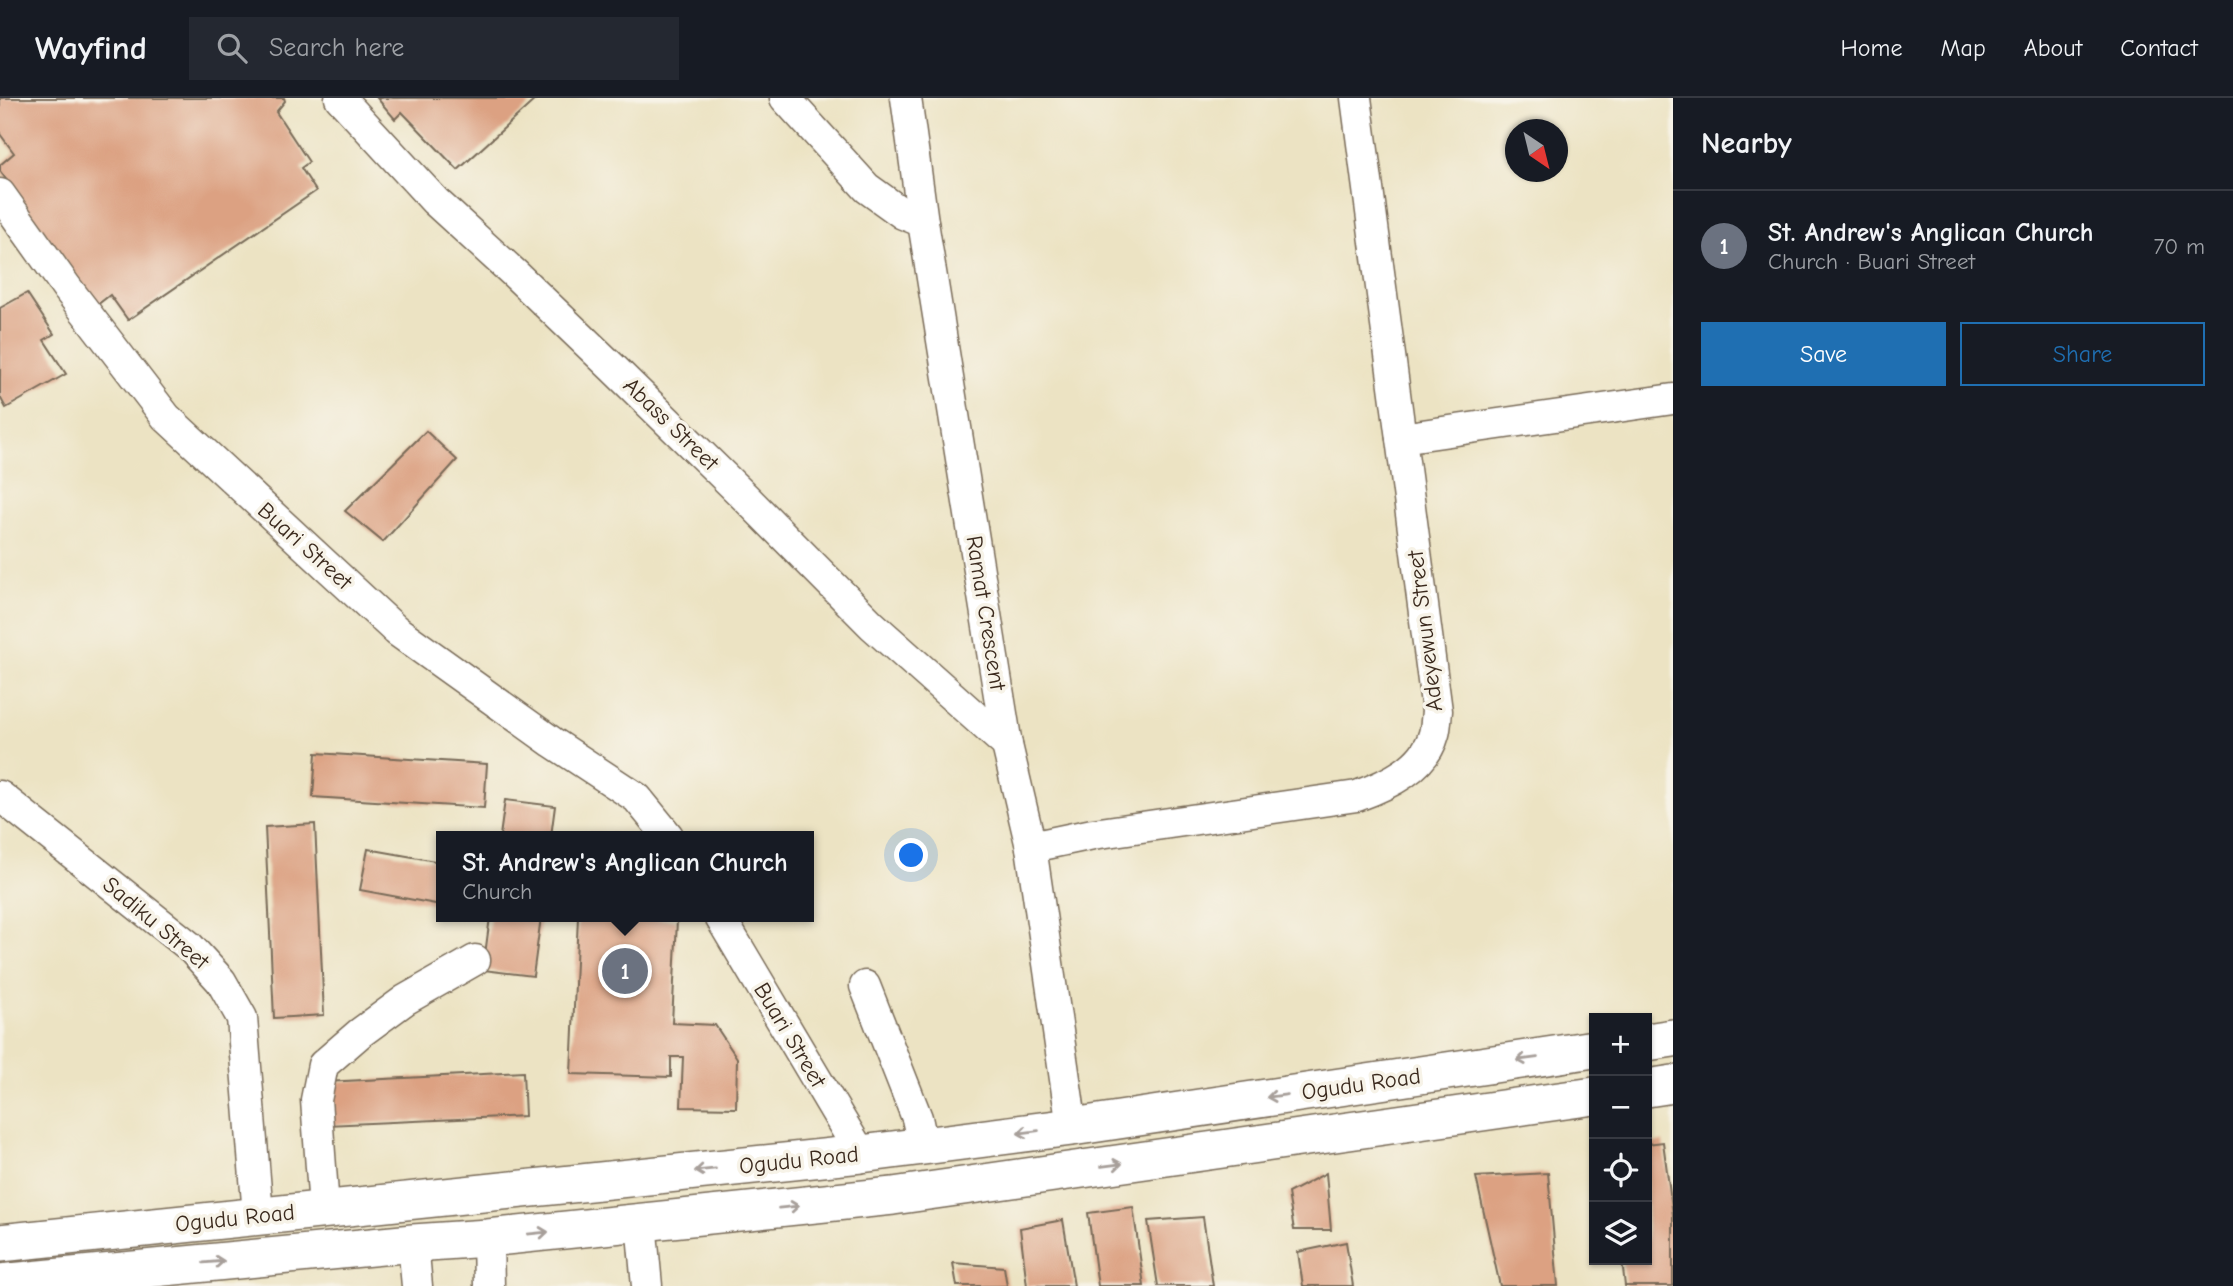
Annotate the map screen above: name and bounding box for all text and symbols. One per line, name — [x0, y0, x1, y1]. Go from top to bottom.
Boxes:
search box — [189, 17, 679, 80]
text: Wayfind — [35, 29, 147, 67]
icon: search — [213, 29, 251, 67]
text: Search here — [269, 33, 404, 63]
text: Home — [1841, 34, 1902, 62]
text: Map — [1940, 34, 1986, 62]
text: About — [2024, 34, 2082, 62]
text: Contact — [2120, 34, 2198, 62]
north arrow — [1505, 119, 1568, 182]
text: Nearby — [1701, 126, 1792, 161]
text: St. Andrew's Anglican Church — [1768, 218, 2093, 248]
text: 1 — [1719, 233, 1729, 260]
text: 70 m — [2153, 233, 2205, 260]
text: Church · Buari Street — [1768, 248, 1975, 275]
button: Save — [1701, 322, 1946, 386]
button: Share — [1960, 322, 2205, 386]
street label: Abass Street — [618, 372, 725, 477]
street label: Buari Street — [252, 497, 359, 596]
street label: Ramat Crescent — [960, 534, 1012, 694]
street label: Adeyewun Street — [1402, 548, 1448, 713]
popup — [436, 831, 814, 922]
your location — [894, 838, 928, 872]
text: St. Andrew's Anglican Church — [462, 848, 788, 878]
street label: Sadiku Street — [97, 871, 216, 976]
text: Church — [462, 878, 532, 905]
pin: 1 — [602, 945, 648, 997]
street label: Buari Street — [748, 978, 833, 1094]
map controls — [1589, 1013, 1652, 1265]
button: + — [1589, 1013, 1652, 1076]
one-way arrow — [1516, 1053, 1539, 1066]
street label: Ogudu Road — [1300, 1062, 1422, 1106]
button: − — [1589, 1076, 1652, 1139]
one-way arrow — [1267, 1090, 1289, 1103]
one-way arrow — [1017, 1126, 1040, 1139]
button: locate — [1589, 1139, 1652, 1202]
street label: Ogudu Road — [738, 1140, 860, 1180]
one-way arrow — [1100, 1158, 1123, 1171]
one-way arrow — [694, 1163, 717, 1176]
street label: Ogudu Road — [174, 1198, 296, 1238]
one-way arrow — [777, 1200, 800, 1213]
button: layers — [1589, 1202, 1652, 1265]
one-way arrow — [527, 1226, 549, 1239]
one-way arrow — [202, 1255, 225, 1268]

